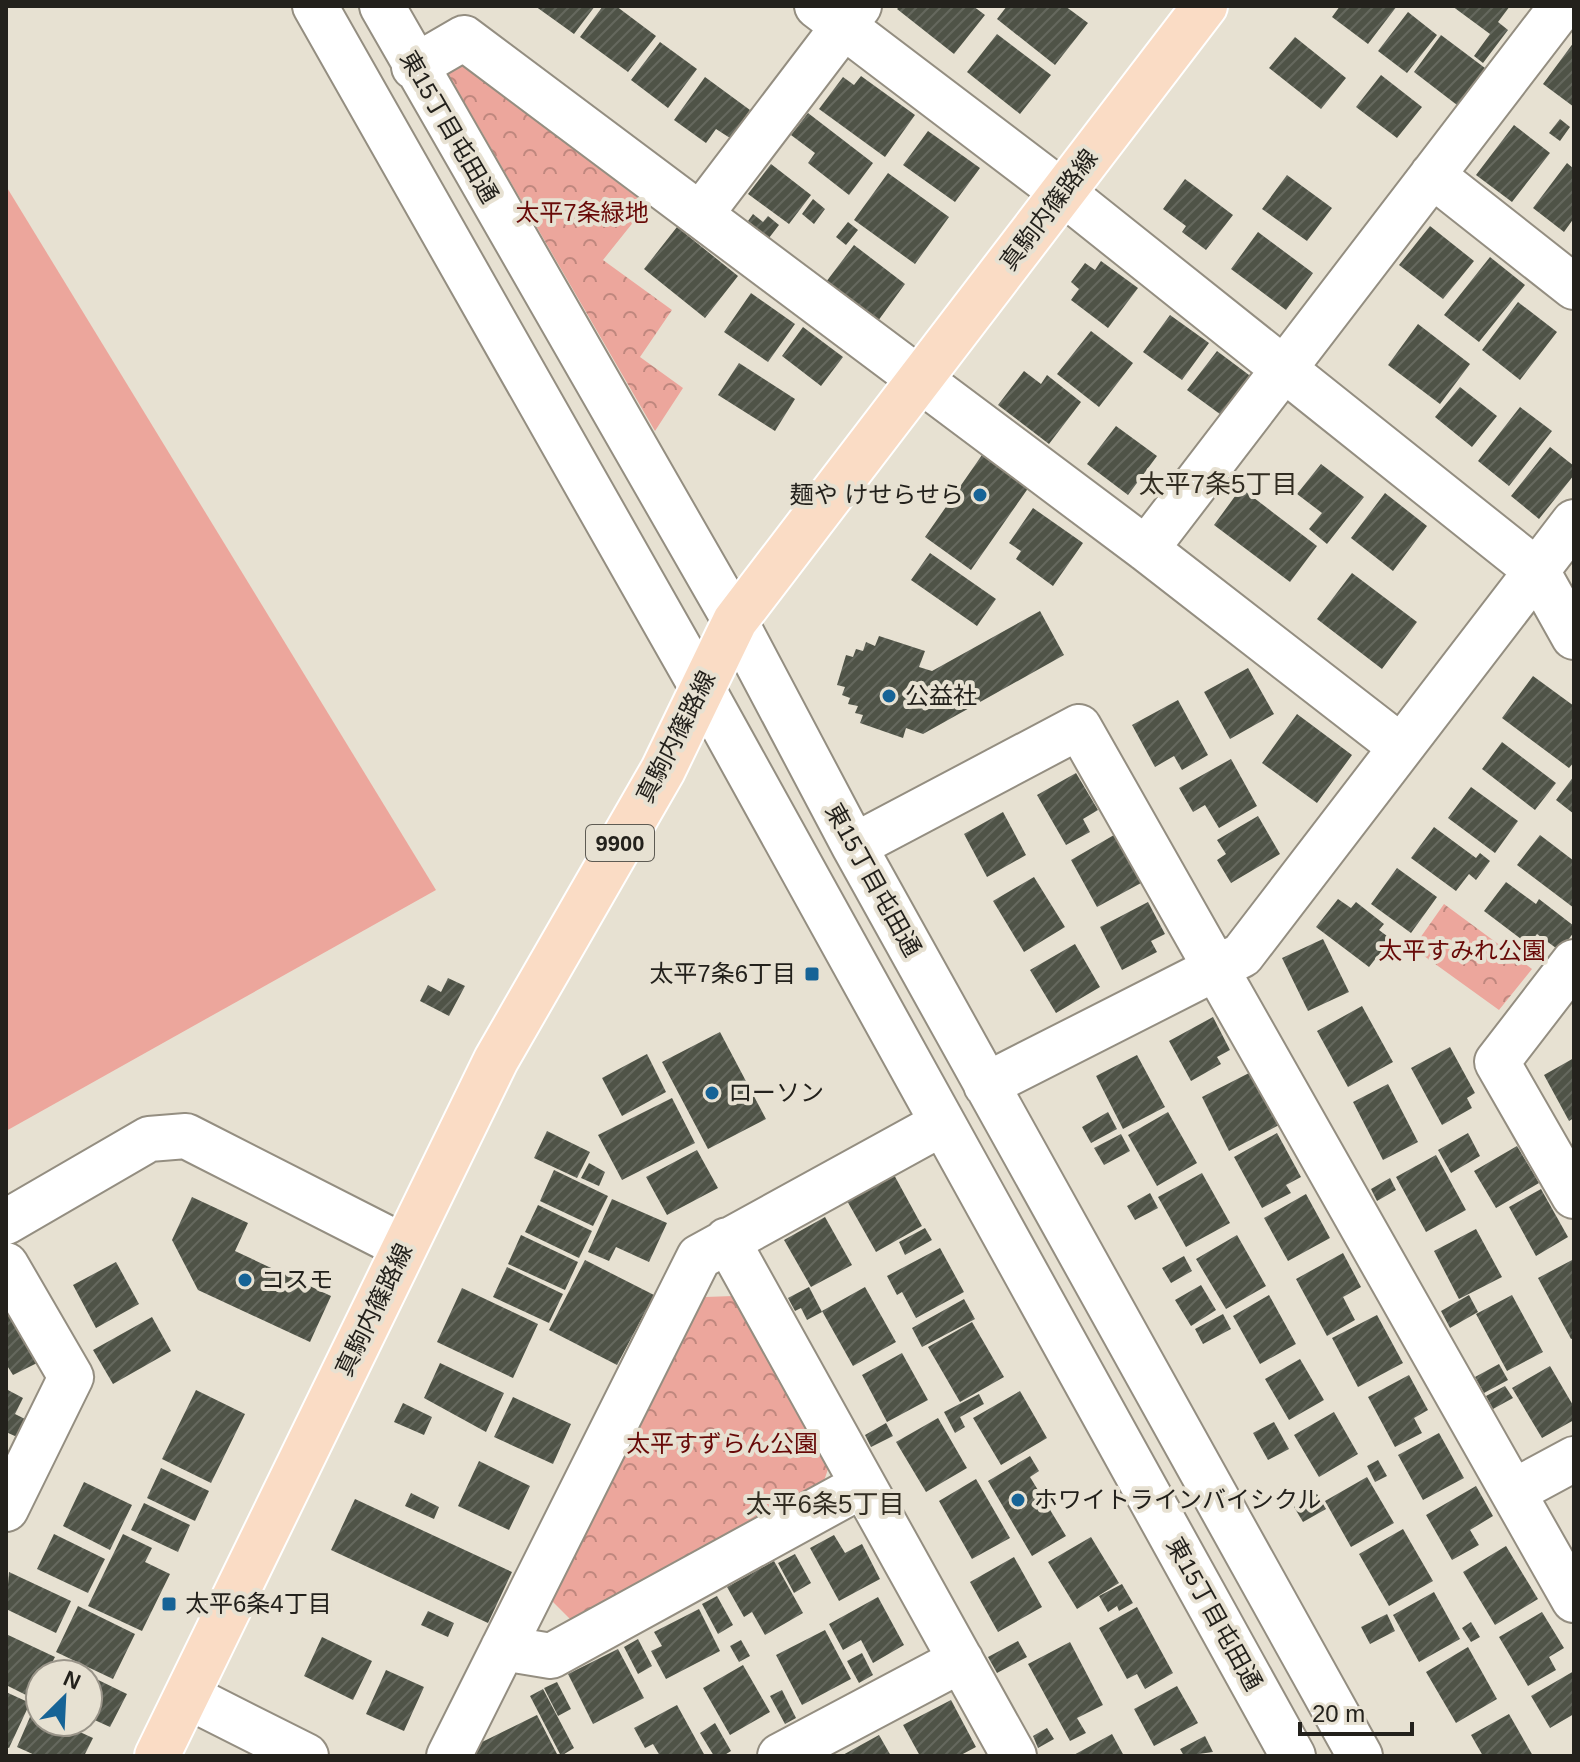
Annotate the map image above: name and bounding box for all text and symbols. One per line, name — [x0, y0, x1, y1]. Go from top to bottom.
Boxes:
street label: 東15丁目屯田通 — [395, 46, 504, 207]
street label: 真駒内篠路線 — [994, 144, 1103, 275]
park label: 太平7条緑地 — [515, 199, 649, 226]
district label: 太平7条5丁目 — [1139, 469, 1297, 499]
place label: 麺や けせらせら — [790, 481, 964, 508]
marker: 麺や けせらせら — [971, 486, 989, 504]
street label: 真駒内篠路線 — [631, 666, 720, 807]
place label: 公益社 — [905, 682, 977, 709]
marker: 公益社 — [880, 687, 898, 705]
street label: 東15丁目屯田通 — [820, 799, 927, 961]
road number: 9900 — [586, 825, 654, 861]
park label: 太平すみれ公園 — [1378, 937, 1546, 964]
place label: 太平7条6丁目 — [649, 960, 796, 987]
marker: 太平7条6丁目 — [803, 965, 821, 983]
place label: ローソン — [728, 1079, 824, 1106]
marker: ローソン — [703, 1084, 721, 1102]
street label: 真駒内篠路線 — [330, 1239, 417, 1380]
place label: コスモ — [261, 1266, 333, 1293]
marker: コスモ — [236, 1271, 254, 1289]
park label: 太平すずらん公園 — [626, 1430, 818, 1457]
place label: ホワイトラインバイシクル — [1034, 1486, 1321, 1513]
district label: 太平6条5丁目 — [746, 1489, 904, 1519]
marker: ホワイトラインバイシクル — [1009, 1491, 1027, 1509]
street label: 東15丁目屯田通 — [1161, 1533, 1268, 1695]
place label: 太平6条4丁目 — [185, 1590, 332, 1617]
marker: 太平6条4丁目 — [160, 1595, 178, 1613]
north arrow — [24, 1658, 104, 1738]
text: N — [60, 1666, 84, 1695]
scale bar — [1300, 1686, 1412, 1736]
text: 20 m — [1312, 1700, 1365, 1727]

